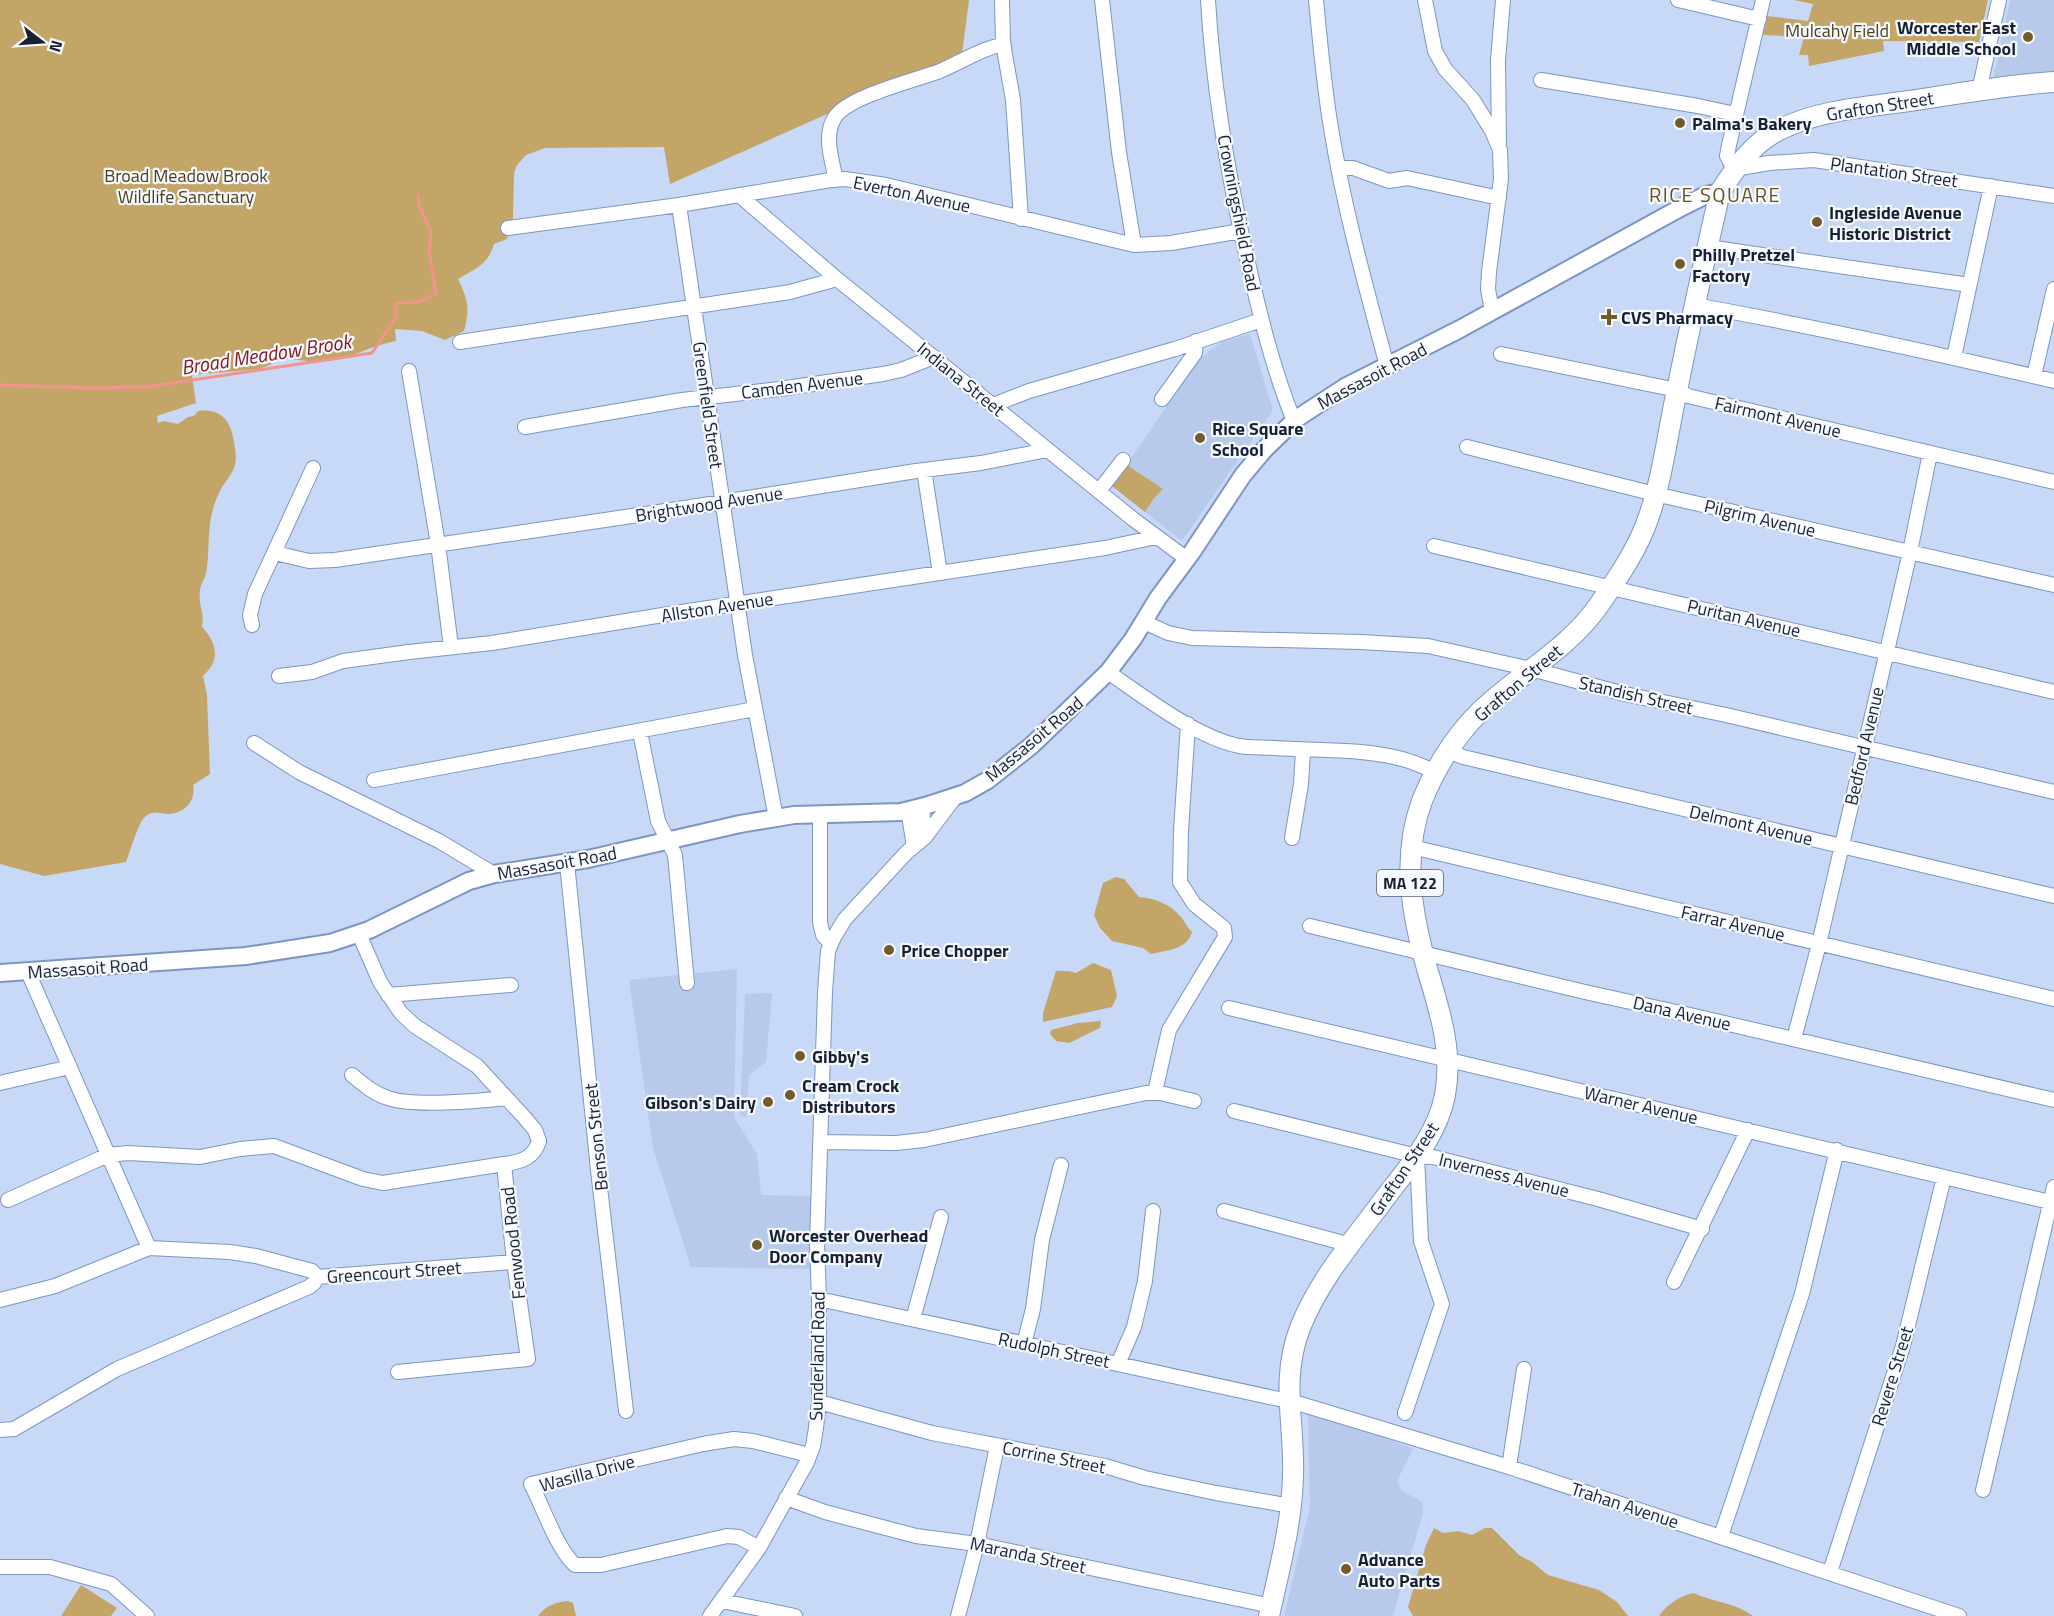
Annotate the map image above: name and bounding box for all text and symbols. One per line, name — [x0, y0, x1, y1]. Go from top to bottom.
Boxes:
north arrow — [12, 12, 72, 72]
place label: Worcester East Middle School — [1897, 14, 2016, 62]
park label: Mulcahy Field — [1785, 17, 1889, 44]
marker: Worcester East Middle School — [2021, 30, 2035, 44]
text: N — [43, 38, 69, 55]
street label: Grafton Street — [1824, 84, 1936, 128]
place label: Palma's Bakery — [1692, 110, 1812, 137]
marker: Palma's Bakery — [1673, 116, 1687, 130]
street label: Crowningshield Road — [1211, 132, 1267, 294]
street label: Plantation Street — [1828, 150, 1960, 194]
park label: Broad Meadow Brook Wildlife Sanctuary — [104, 162, 268, 210]
street label: Everton Avenue — [851, 168, 973, 220]
district label: RICE SQUARE — [1649, 179, 1781, 210]
place label: Ingleside Avenue Historic District — [1829, 199, 1962, 247]
marker: Ingleside Avenue Historic District — [1810, 215, 1824, 229]
place label: Philly Pretzel Factory — [1692, 241, 1795, 289]
marker: Philly Pretzel Factory — [1673, 257, 1687, 271]
place label: CVS Pharmacy — [1621, 304, 1733, 331]
marker: CVS Pharmacy — [1602, 310, 1616, 324]
water label: Broad Meadow Brook — [179, 325, 355, 383]
street label: Indiana Street — [911, 335, 1011, 423]
street label: Massasoit Road — [1312, 336, 1432, 416]
street label: Greenfield Street — [686, 340, 730, 471]
street label: Camden Avenue — [740, 364, 864, 406]
street label: Fairmont Avenue — [1712, 389, 1844, 445]
place label: Rice Square School — [1212, 415, 1304, 463]
marker: Rice Square School — [1193, 431, 1207, 445]
street label: Brightwood Avenue — [633, 479, 785, 529]
street label: Pilgrim Avenue — [1702, 492, 1818, 544]
street label: Allston Avenue — [659, 585, 775, 629]
street label: Puritan Avenue — [1685, 592, 1803, 644]
street label: Grafton Street — [1468, 637, 1569, 728]
street label: Standish Street — [1576, 669, 1696, 721]
street label: Bedford Avenue — [1837, 684, 1891, 808]
street label: Massasoit Road — [979, 690, 1089, 788]
street label: Delmont Avenue — [1687, 798, 1815, 852]
street label: Massasoit Road — [495, 839, 619, 887]
road number: MA 122 — [1377, 870, 1443, 896]
street label: Farrar Avenue — [1678, 898, 1788, 948]
place label: Price Chopper — [901, 937, 1009, 964]
marker: Price Chopper — [882, 943, 896, 957]
street label: Massasoit Road — [27, 950, 149, 986]
street label: Dana Avenue — [1630, 989, 1734, 1037]
place label: Gibby's — [812, 1043, 869, 1070]
marker: Gibby's — [793, 1049, 807, 1063]
place label: Cream Crock Distributors — [802, 1072, 900, 1120]
street label: Warner Avenue — [1581, 1079, 1701, 1131]
street label: Benson Street — [577, 1081, 615, 1192]
marker: Cream Crock Distributors — [783, 1088, 797, 1102]
place label: Gibson's Dairy — [645, 1089, 756, 1116]
marker: Gibson's Dairy — [761, 1095, 775, 1109]
street label: Grafton Street — [1363, 1116, 1446, 1221]
street label: Inverness Avenue — [1436, 1146, 1572, 1204]
street label: Fenwood Road — [494, 1185, 532, 1301]
place label: Worcester Overhead Door Company — [769, 1222, 928, 1270]
marker: Worcester Overhead Door Company — [750, 1238, 764, 1252]
street label: Greencourt Street — [326, 1254, 463, 1290]
street label: Sunderland Road — [802, 1291, 832, 1421]
street label: Revere Street — [1864, 1322, 1920, 1429]
street label: Rudolph Street — [996, 1325, 1113, 1375]
street label: Corrine Street — [1000, 1434, 1109, 1480]
street label: Wasilla Drive — [536, 1447, 638, 1499]
street label: Trahan Avenue — [1568, 1475, 1682, 1535]
street label: Maranda Street — [967, 1530, 1089, 1581]
place label: Advance Auto Parts — [1358, 1546, 1440, 1594]
marker: Advance Auto Parts — [1339, 1562, 1353, 1576]

